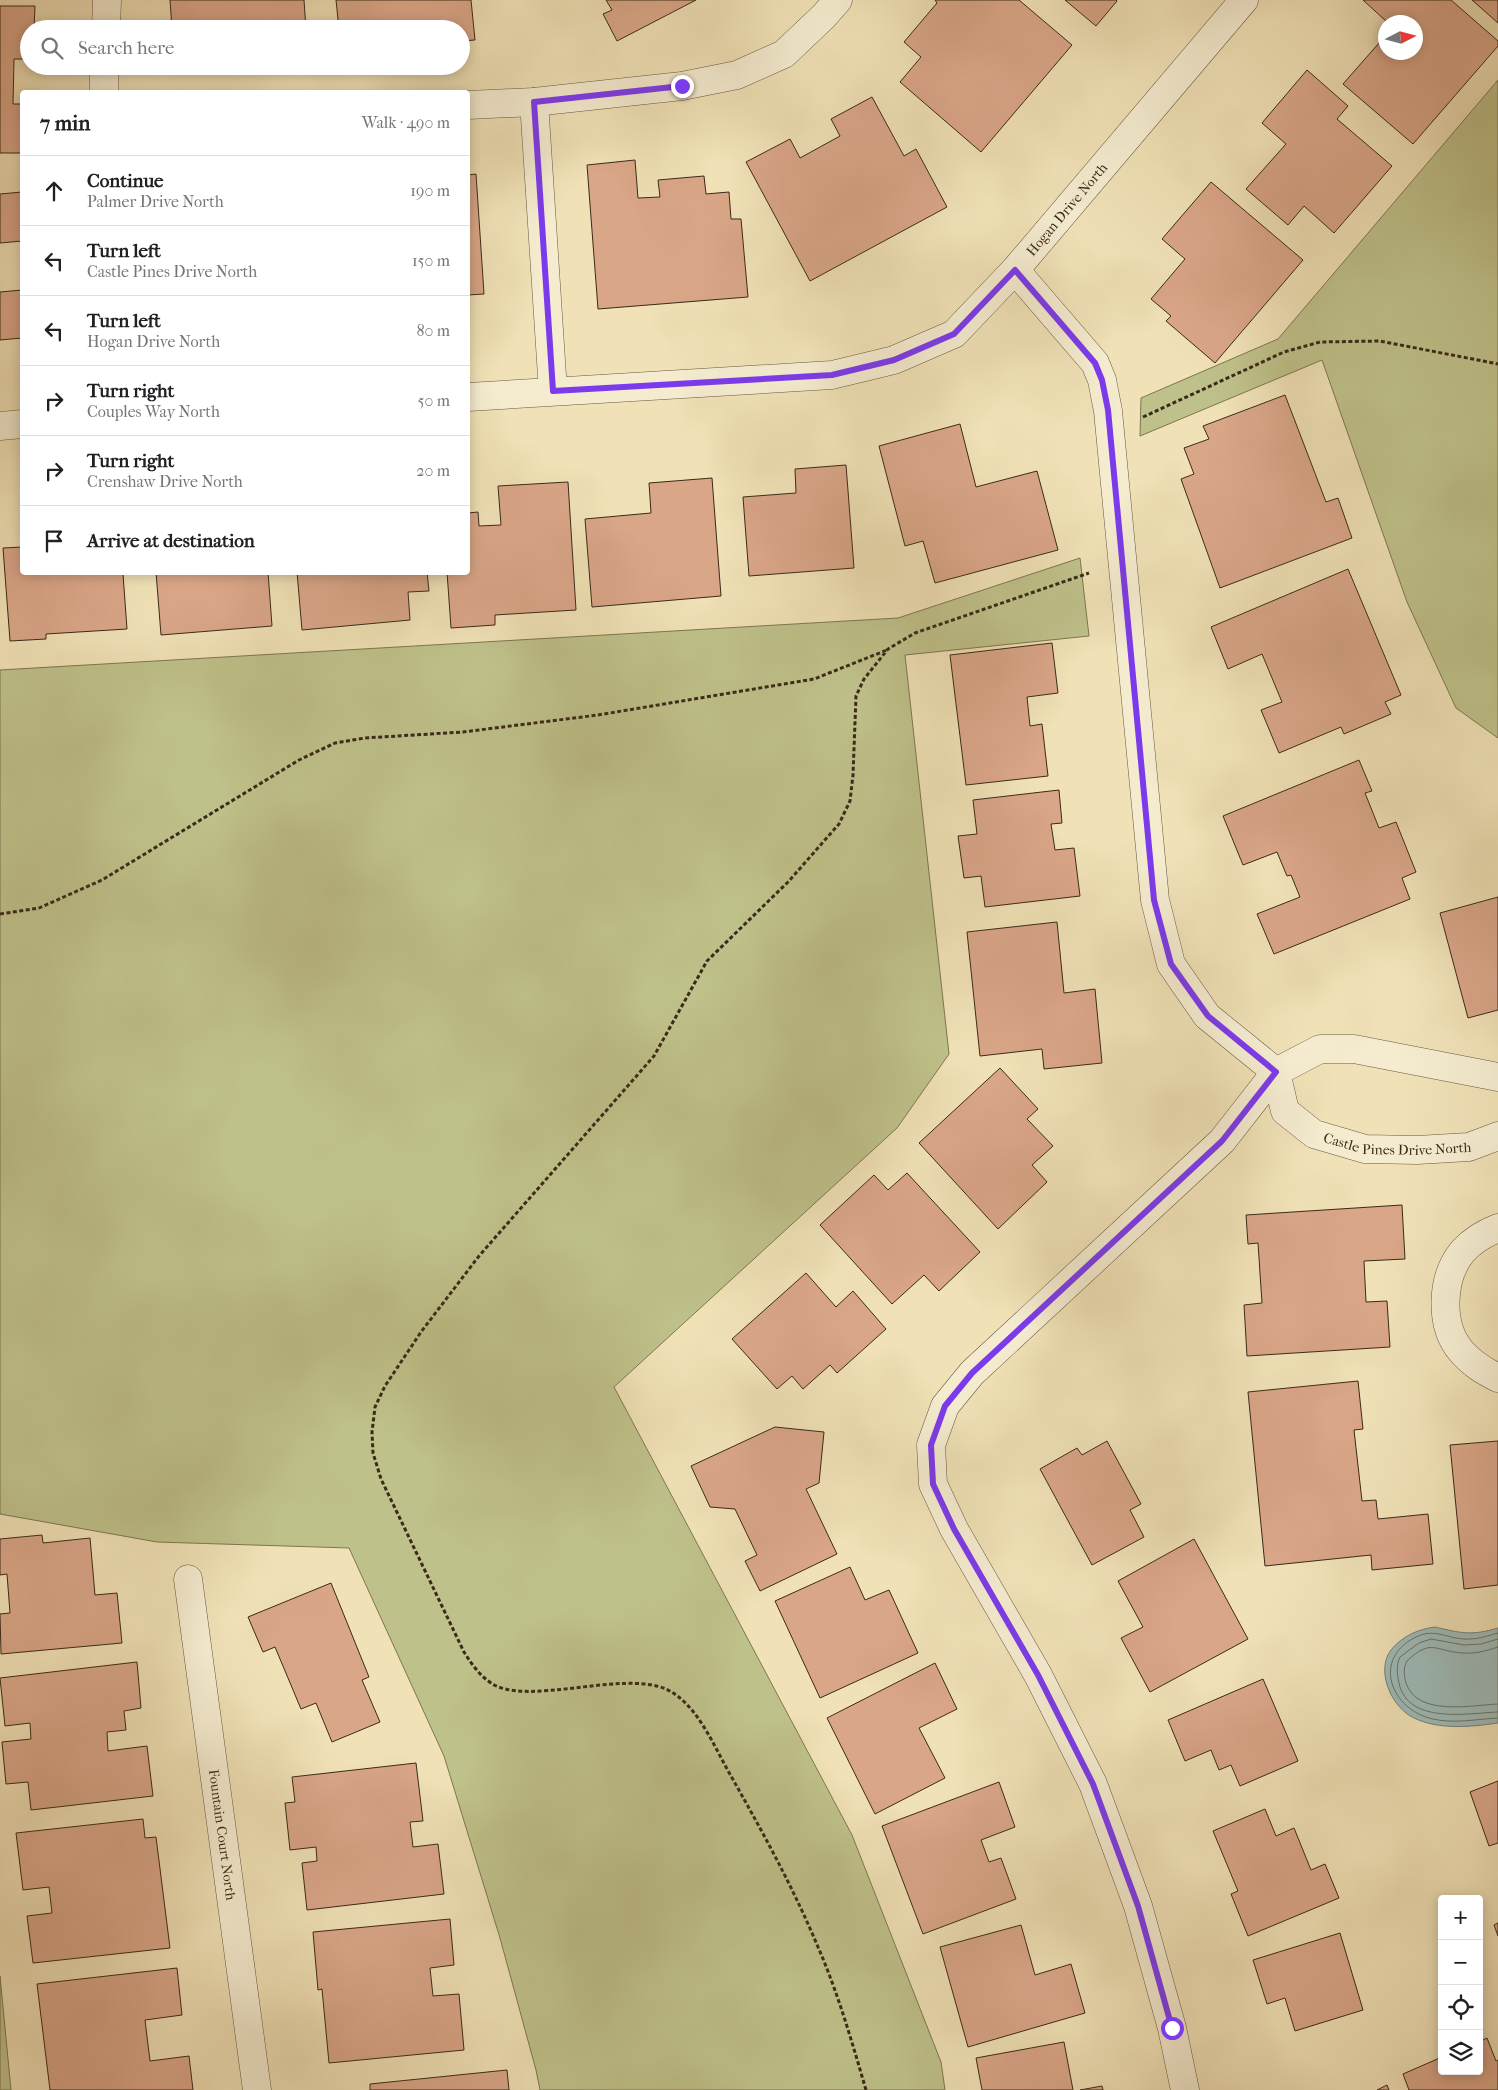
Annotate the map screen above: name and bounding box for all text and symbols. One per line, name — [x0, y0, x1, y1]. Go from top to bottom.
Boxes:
north arrow — [1378, 15, 1423, 60]
search box — [20, 20, 470, 75]
icon: search — [38, 34, 66, 62]
text: Search here — [78, 37, 174, 59]
route end — [671, 75, 694, 98]
text: 7 min — [40, 111, 91, 135]
text: Walk · 490 m — [362, 113, 450, 132]
street label: Hogan Drive North — [1023, 159, 1111, 260]
text: Continue — [87, 170, 163, 192]
icon: ahead — [40, 177, 68, 205]
text: 190 m — [410, 181, 450, 200]
text: Palmer Drive North — [87, 192, 224, 211]
text: Turn left — [87, 240, 161, 262]
icon: left — [40, 247, 68, 275]
text: 150 m — [412, 251, 450, 270]
text: Castle Pines Drive North — [87, 262, 257, 281]
text: Turn left — [87, 310, 161, 332]
icon: left — [40, 317, 68, 345]
text: 80 m — [416, 321, 450, 340]
text: Hogan Drive North — [87, 332, 220, 351]
text: Turn right — [87, 380, 174, 402]
icon: right — [40, 387, 68, 415]
text: 50 m — [418, 391, 450, 410]
text: Couples Way North — [87, 402, 220, 421]
text: Turn right — [87, 450, 174, 472]
icon: right — [40, 457, 68, 485]
text: 20 m — [416, 461, 450, 480]
text: Crenshaw Drive North — [87, 472, 243, 491]
icon: arrive — [40, 527, 68, 555]
text: Arrive at destination — [87, 530, 255, 552]
street label: Castle Pines Drive North — [1321, 1129, 1472, 1159]
street label: Fountain Court North — [205, 1768, 239, 1901]
map controls — [1438, 1895, 1483, 2075]
button: + — [1438, 1895, 1483, 1940]
button: − — [1438, 1940, 1483, 1985]
button: locate — [1438, 1985, 1483, 2030]
route start — [1161, 2017, 1184, 2040]
button: layers — [1438, 2030, 1483, 2075]

